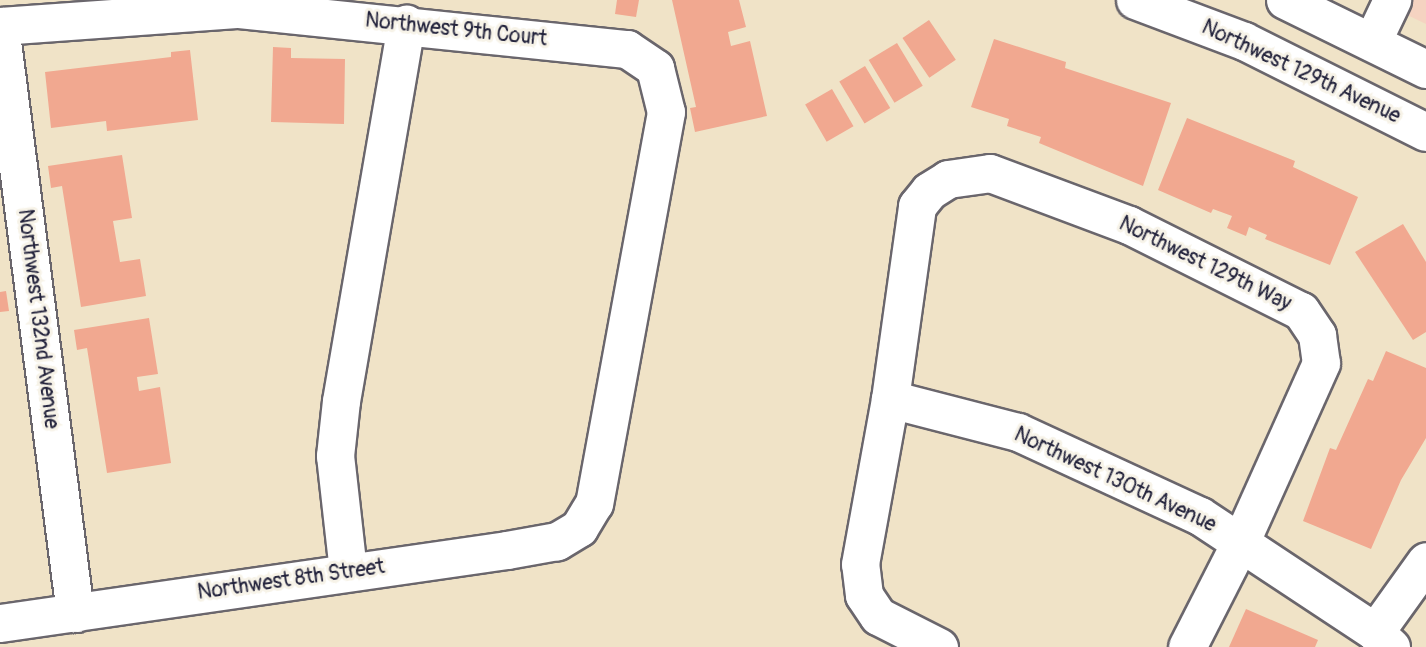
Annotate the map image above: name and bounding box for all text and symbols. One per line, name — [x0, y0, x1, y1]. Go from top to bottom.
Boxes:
street label: Northwest 9th Court — [364, 8, 548, 52]
street label: Northwest 129th Avenue — [1198, 15, 1404, 129]
street label: Northwest 132nd Avenue — [12, 208, 64, 430]
street label: Northwest 129th Way — [1115, 211, 1295, 317]
street label: Northwest 130th Avenue — [1010, 422, 1220, 538]
street label: Northwest 8th Street — [196, 554, 386, 606]

